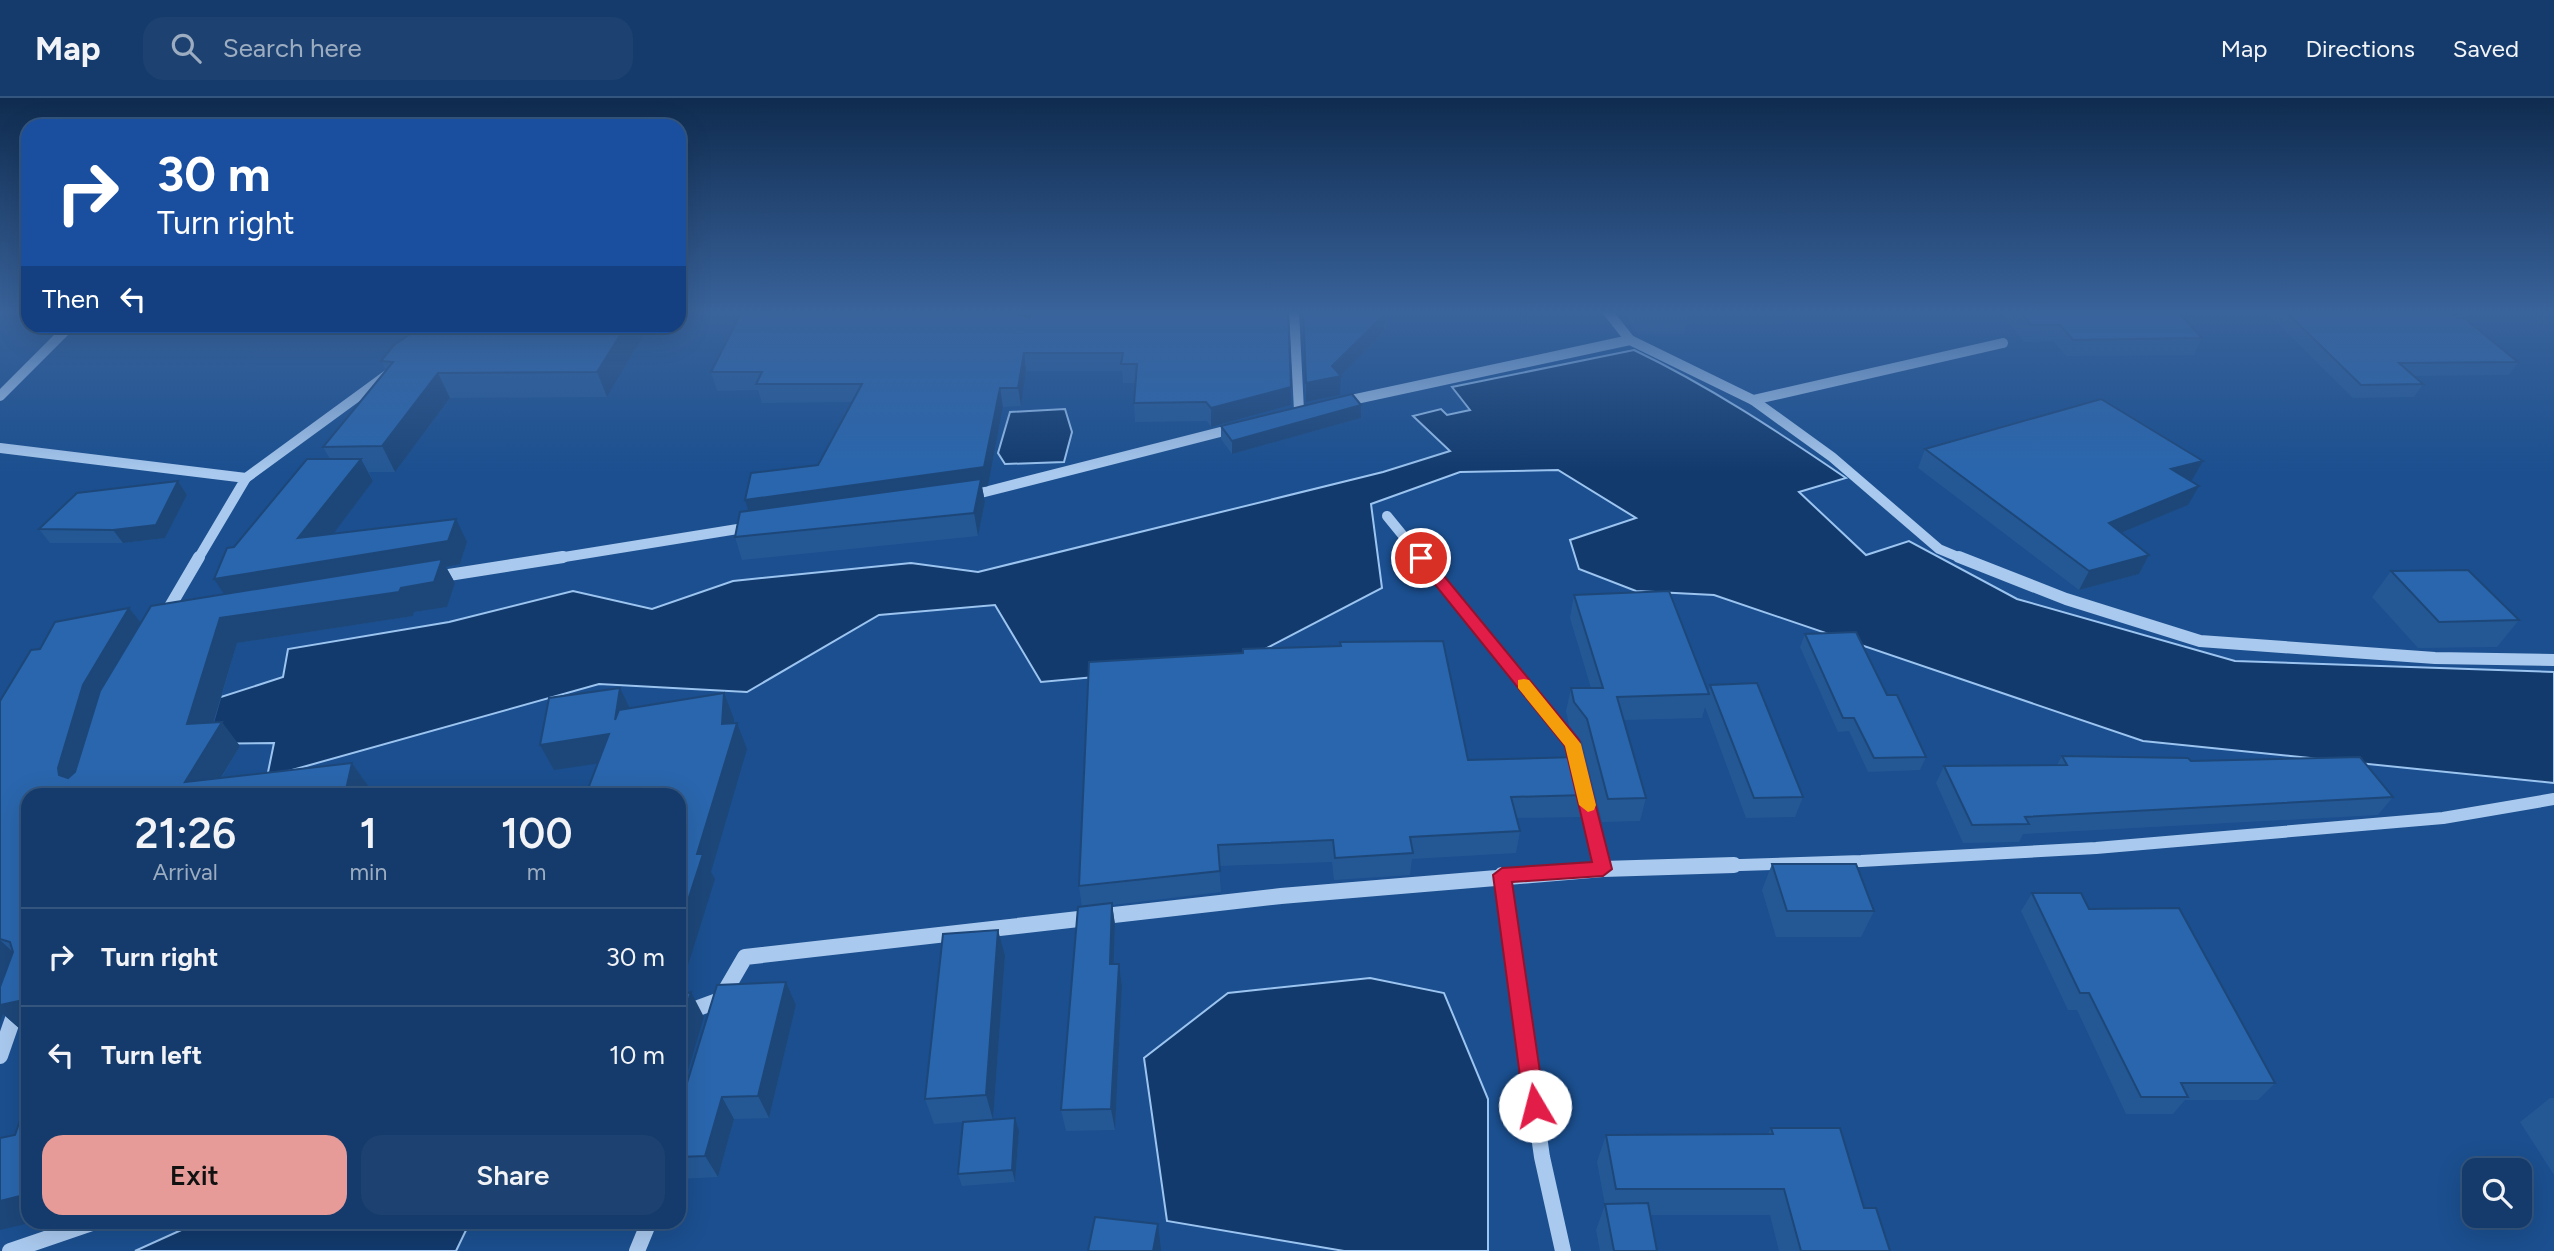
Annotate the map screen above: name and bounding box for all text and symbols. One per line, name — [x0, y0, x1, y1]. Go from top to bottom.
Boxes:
search box — [143, 17, 633, 80]
text: Map — [35, 29, 101, 68]
icon: search — [167, 29, 205, 67]
text: Search here — [223, 32, 362, 64]
text: Map — [2221, 34, 2267, 63]
text: Directions — [2305, 34, 2415, 63]
text: Saved — [2453, 34, 2519, 63]
text: 30 m — [157, 144, 270, 203]
icon: right — [42, 147, 133, 238]
text: Turn right — [157, 204, 295, 242]
icon: left — [114, 280, 152, 318]
text: Then — [42, 283, 100, 315]
pin — [1391, 528, 1451, 588]
icon: arrive — [1402, 539, 1440, 577]
text: 21:26 — [134, 808, 236, 859]
text: 1 — [360, 808, 377, 859]
text: 100 — [501, 808, 573, 859]
text: Arrival — [153, 858, 218, 886]
text: min — [349, 858, 387, 886]
text: m — [527, 858, 546, 886]
icon: right — [42, 938, 80, 976]
text: Turn right — [101, 941, 218, 973]
text: 30 m — [606, 941, 665, 973]
icon: left — [42, 1036, 80, 1074]
text: Turn left — [101, 1039, 202, 1071]
text: 10 m — [609, 1039, 665, 1071]
position arrow — [1498, 1069, 1572, 1143]
button: Exit — [42, 1135, 347, 1215]
button: Share — [361, 1135, 665, 1215]
map controls — [2462, 1158, 2532, 1228]
button: search — [2462, 1158, 2532, 1228]

